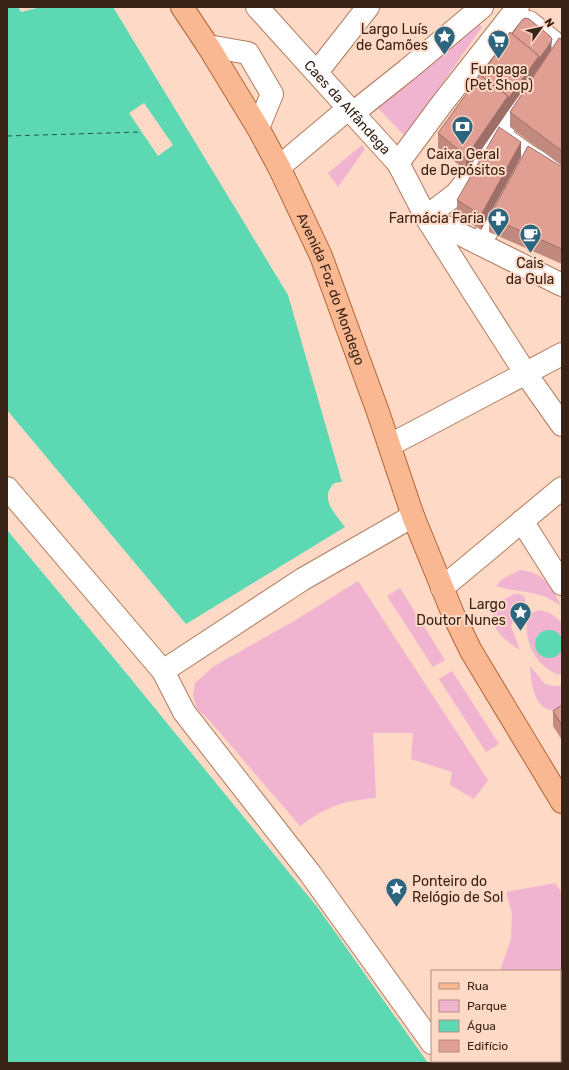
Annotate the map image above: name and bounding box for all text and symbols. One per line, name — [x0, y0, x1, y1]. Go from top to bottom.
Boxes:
north arrow — [521, 8, 561, 48]
text: N — [541, 16, 557, 30]
place label: Largo Luís de Camões — [356, 21, 428, 54]
place icon: Largo Luís de Camões — [431, 24, 457, 57]
supermarket icon: Fungaga (Pet Shop) — [486, 28, 512, 61]
street label: Caes da Alfândega — [300, 57, 394, 158]
place label: Fungaga (Pet Shop) — [465, 61, 533, 94]
bank icon: Caixa Geral de Depósitos — [450, 113, 476, 146]
place label: Caixa Geral de Depósitos — [421, 146, 505, 179]
pharmacy icon: Farmácia Faria — [486, 205, 512, 238]
street label: Avenida Foz do Mondego — [293, 210, 368, 368]
place label: Farmácia Faria — [389, 210, 484, 227]
cafe icon: Cais da Gula — [517, 222, 543, 255]
place label: Cais da Gula — [506, 255, 554, 288]
place label: Largo Doutor Nunes — [416, 596, 506, 629]
place icon: Largo Doutor Nunes — [508, 599, 534, 632]
place label: Ponteiro do Relógio de Sol — [412, 873, 503, 906]
place icon: Ponteiro do Relógio de Sol — [383, 876, 409, 909]
legend — [431, 970, 561, 1062]
text: Rua — [467, 979, 489, 993]
text: Parque — [467, 999, 507, 1013]
text: Água — [467, 1019, 496, 1033]
text: Edifício — [467, 1039, 508, 1053]

